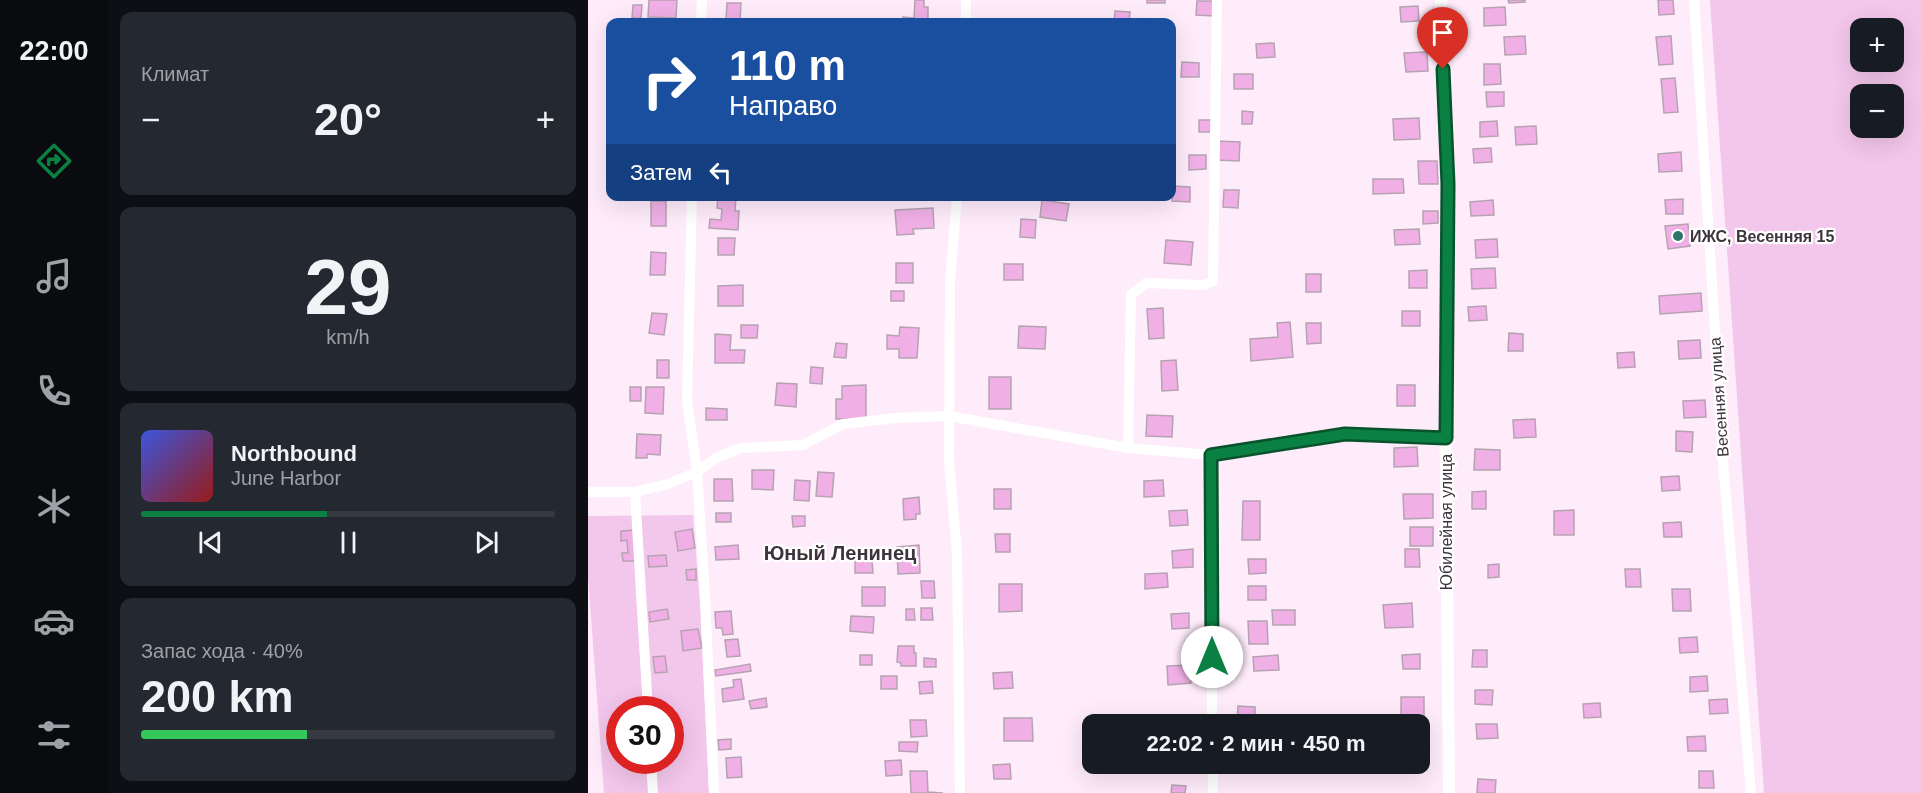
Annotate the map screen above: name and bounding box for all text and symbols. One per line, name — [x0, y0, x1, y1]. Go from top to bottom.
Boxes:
pin — [1417, 7, 1468, 69]
icon: arrive — [1426, 16, 1459, 49]
map controls — [1850, 18, 1904, 138]
button: + — [1850, 18, 1904, 72]
text: 22:00 — [19, 36, 89, 66]
icon: right — [630, 42, 708, 120]
text: 110 m — [729, 42, 846, 89]
text: Климат — [141, 63, 209, 85]
button: − — [1850, 84, 1904, 138]
text: Направо — [729, 91, 837, 121]
text: 20° — [314, 94, 382, 145]
text: − — [141, 101, 160, 138]
text: + — [536, 101, 555, 138]
icon: directions — [33, 140, 75, 182]
icon: left — [704, 156, 737, 189]
text: Затем — [630, 160, 692, 185]
place label: ИЖС, Весенняя 15 — [1690, 228, 1834, 245]
marker: ИЖС, Весенняя 15 — [1671, 229, 1685, 243]
text: 29 — [305, 243, 391, 331]
icon: music — [33, 255, 75, 297]
text: km/h — [326, 326, 370, 348]
street label: Весенняя улица — [1706, 337, 1732, 457]
icon: phone — [33, 370, 75, 412]
text: Northbound — [231, 441, 357, 466]
street label: Юбилейная улица — [1438, 454, 1455, 590]
text: June Harbor — [231, 467, 341, 489]
icon: climate — [33, 485, 75, 527]
icon: previous — [194, 526, 227, 559]
icon: pause — [332, 526, 365, 559]
icon: next — [470, 526, 503, 559]
district label: Юный Ленинец — [764, 542, 917, 564]
icon: car — [33, 600, 75, 642]
position arrow — [1180, 625, 1244, 689]
text: Запас хода · 40% — [141, 640, 303, 662]
text: 200 km — [141, 671, 294, 722]
speed limit sign: 30 — [606, 696, 684, 774]
icon: filters — [33, 714, 75, 756]
text: 22:02 · 2 мин · 450 m — [1146, 731, 1366, 756]

